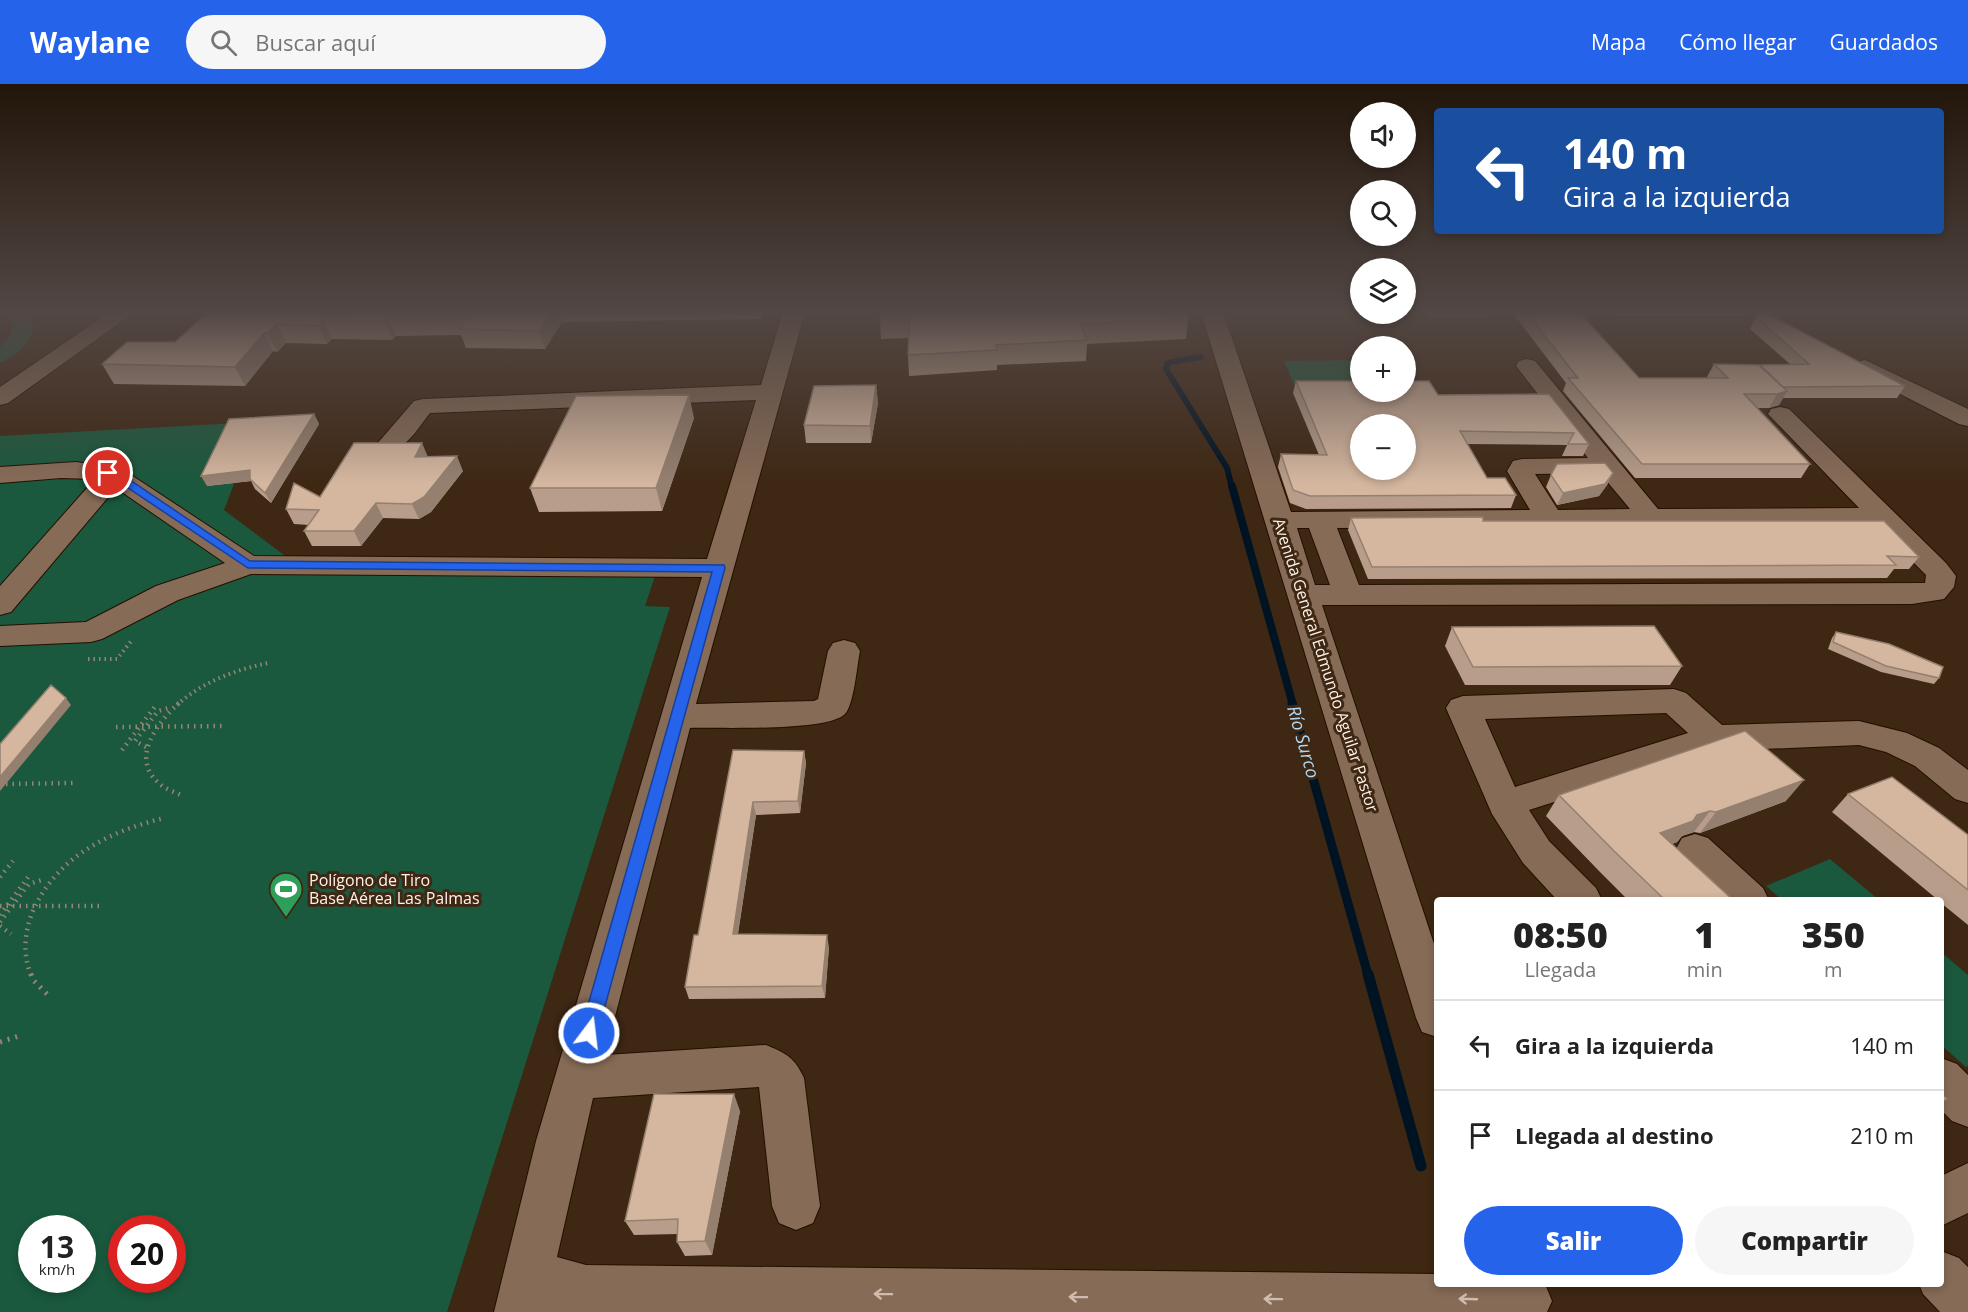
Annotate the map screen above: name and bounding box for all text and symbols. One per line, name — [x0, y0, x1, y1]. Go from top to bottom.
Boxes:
search box — [186, 15, 606, 69]
text: Waylane — [30, 23, 150, 61]
icon: search — [207, 26, 240, 59]
text: Buscar aquí — [255, 27, 376, 57]
text: Mapa — [1591, 28, 1646, 56]
text: Cómo llegar — [1679, 28, 1797, 56]
text: Guardados — [1830, 28, 1938, 56]
map controls — [1350, 102, 1416, 480]
button: sound — [1350, 102, 1416, 168]
text: 140 m — [1563, 124, 1687, 181]
icon: left — [1464, 132, 1542, 210]
text: Gira a la izquierda — [1563, 178, 1790, 215]
button: search — [1350, 180, 1416, 246]
button: layers — [1350, 258, 1416, 324]
button: + — [1350, 336, 1416, 402]
button: − — [1350, 414, 1416, 480]
pin — [82, 447, 133, 498]
icon: arrive — [91, 456, 124, 489]
street label: Avenida General Edmundo Aguilar Pastor — [1268, 515, 1384, 815]
water label: Río Surco — [1282, 703, 1326, 781]
place label: Polígono de Tiro Base Aérea Las Palmas — [309, 869, 480, 909]
sports icon: Polígono de Tiro Base Aérea Las Palmas — [268, 871, 304, 918]
text: 08:50 — [1513, 910, 1608, 959]
text: 1 — [1694, 910, 1715, 959]
text: 350 — [1802, 910, 1865, 959]
text: Llegada — [1524, 956, 1596, 983]
text: min — [1687, 956, 1723, 983]
text: m — [1824, 956, 1843, 983]
position arrow — [557, 1001, 621, 1065]
icon: left — [1464, 1029, 1497, 1062]
text: Gira a la izquierda — [1515, 1030, 1714, 1060]
text: 140 m — [1850, 1030, 1914, 1060]
icon: arrive — [1464, 1119, 1497, 1152]
text: Llegada al destino — [1515, 1120, 1714, 1150]
text: 210 m — [1850, 1120, 1914, 1150]
button: Salir — [1464, 1206, 1683, 1275]
button: Compartir — [1695, 1206, 1914, 1275]
speed limit sign: 20 — [108, 1215, 186, 1293]
text: 13 — [40, 1226, 74, 1267]
text: km/h — [39, 1259, 75, 1279]
one-way arrow — [874, 1288, 894, 1300]
one-way arrow — [1069, 1291, 1089, 1303]
one-way arrow — [1264, 1294, 1284, 1305]
one-way arrow — [1459, 1294, 1479, 1305]

